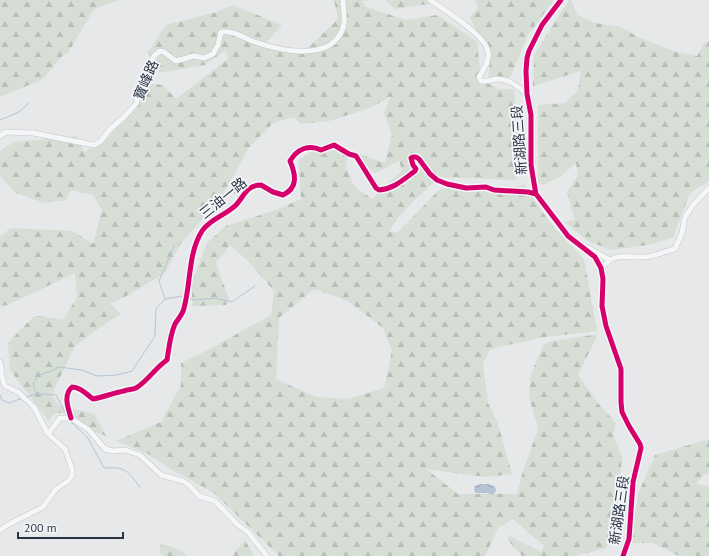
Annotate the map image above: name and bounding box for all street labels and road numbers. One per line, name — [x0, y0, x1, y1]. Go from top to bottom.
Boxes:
street label: 寶峰路 — [130, 57, 162, 103]
street label: 新湖路三段 — [508, 104, 530, 176]
street label: 三油一路 — [196, 173, 250, 223]
street label: 新湖路三段 — [605, 474, 633, 546]

